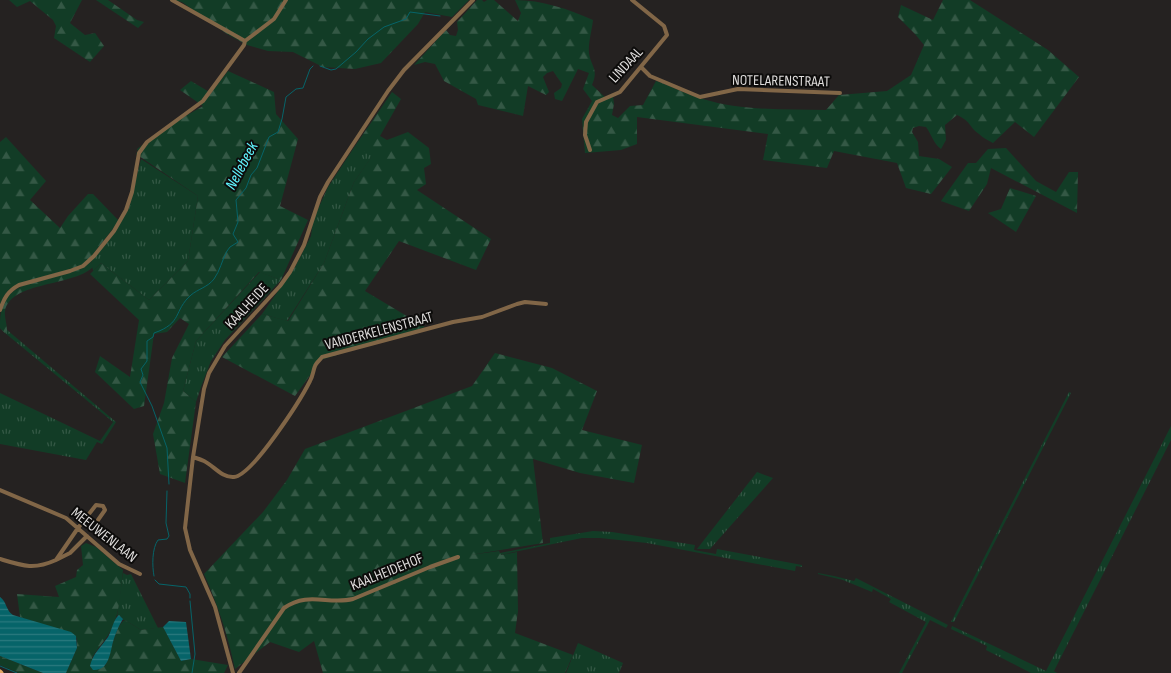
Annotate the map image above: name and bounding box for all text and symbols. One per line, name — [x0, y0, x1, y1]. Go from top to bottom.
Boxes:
street label: LINDAAL — [605, 43, 648, 87]
street label: NOTELARENSTRAAT — [732, 71, 830, 91]
water label: Nellebeek — [222, 138, 263, 193]
street label: KAALHEIDE — [221, 279, 273, 333]
street label: VANDERKELENSTRAAT — [323, 307, 435, 355]
street label: MEEUWENLAAN — [67, 503, 141, 567]
street label: KAALHEIDEHOF — [348, 549, 426, 595]

